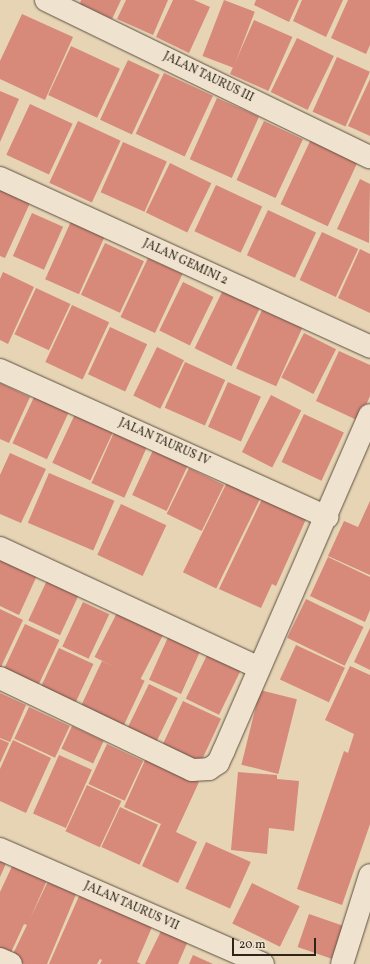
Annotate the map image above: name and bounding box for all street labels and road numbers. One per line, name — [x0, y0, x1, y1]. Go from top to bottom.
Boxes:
street label: JALAN TAURUS III — [160, 50, 256, 106]
street label: JALAN GEMINI 2 — [140, 237, 230, 289]
street label: JALAN TAURUS IV — [116, 416, 212, 470]
street label: JALAN TAURUS VII — [81, 879, 181, 935]

